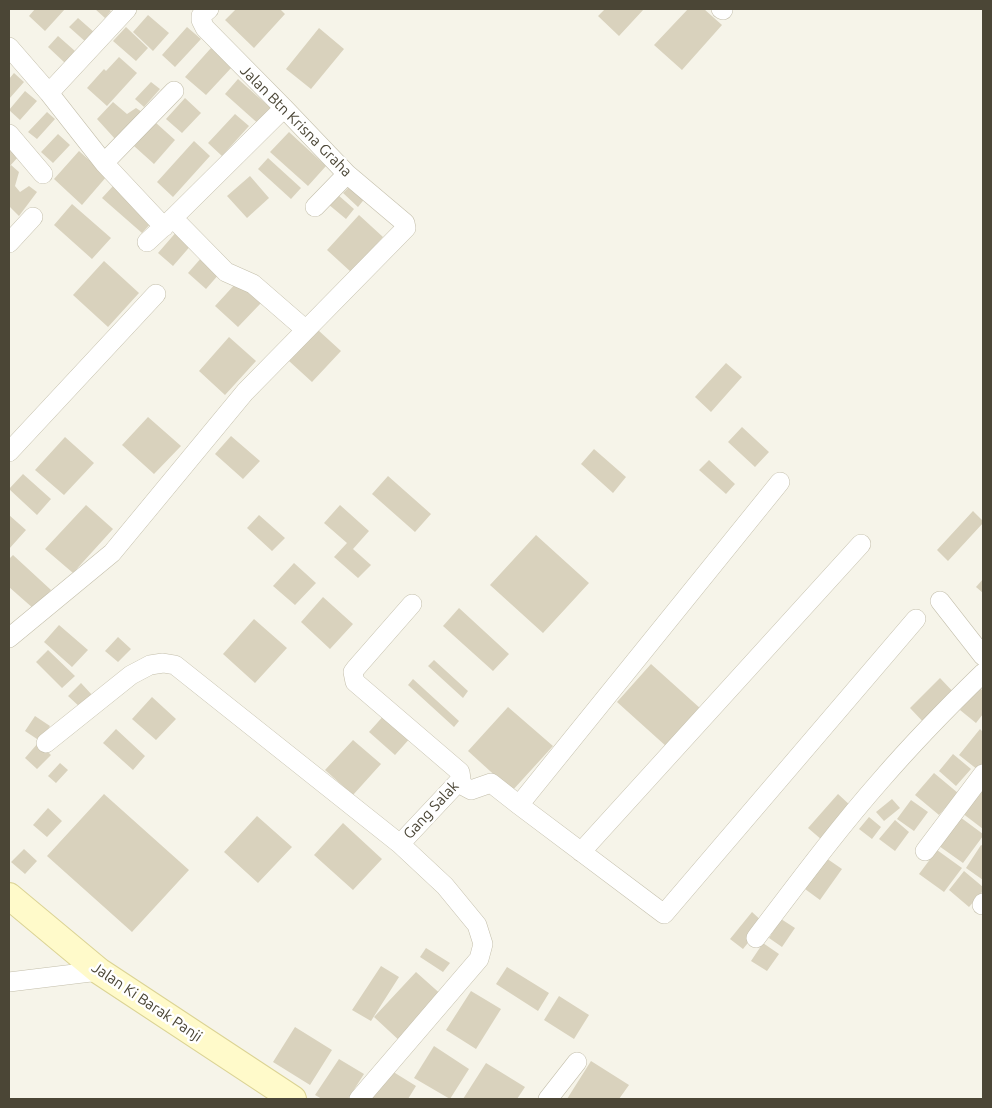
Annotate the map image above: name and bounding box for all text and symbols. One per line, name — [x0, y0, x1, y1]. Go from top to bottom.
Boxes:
street label: Jalan Btn Krisna Graha — [236, 61, 356, 181]
street label: Gang Salak — [399, 777, 463, 843]
street label: Jalan Ki Barak Panji — [88, 958, 206, 1046]

